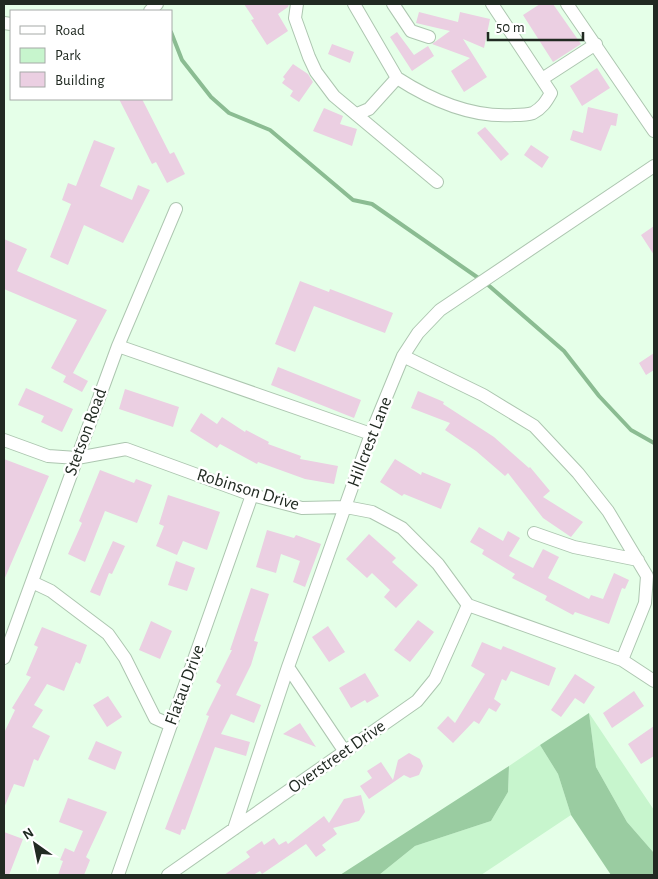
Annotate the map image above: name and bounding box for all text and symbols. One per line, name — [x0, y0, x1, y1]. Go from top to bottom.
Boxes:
legend — [10, 10, 172, 100]
scale bar — [488, 10, 583, 42]
text: 50 m — [496, 20, 525, 35]
text: Road — [55, 23, 85, 38]
text: Park — [55, 48, 81, 63]
text: Building — [55, 73, 105, 88]
street label: Stetson Road — [62, 386, 110, 478]
street label: Hillcrest Lane — [345, 394, 395, 490]
street label: Robinson Drive — [195, 466, 301, 514]
street label: Flatau Drive — [162, 642, 208, 728]
street label: Overstreet Drive — [285, 717, 389, 797]
north arrow — [10, 819, 60, 869]
text: N — [21, 825, 36, 842]

